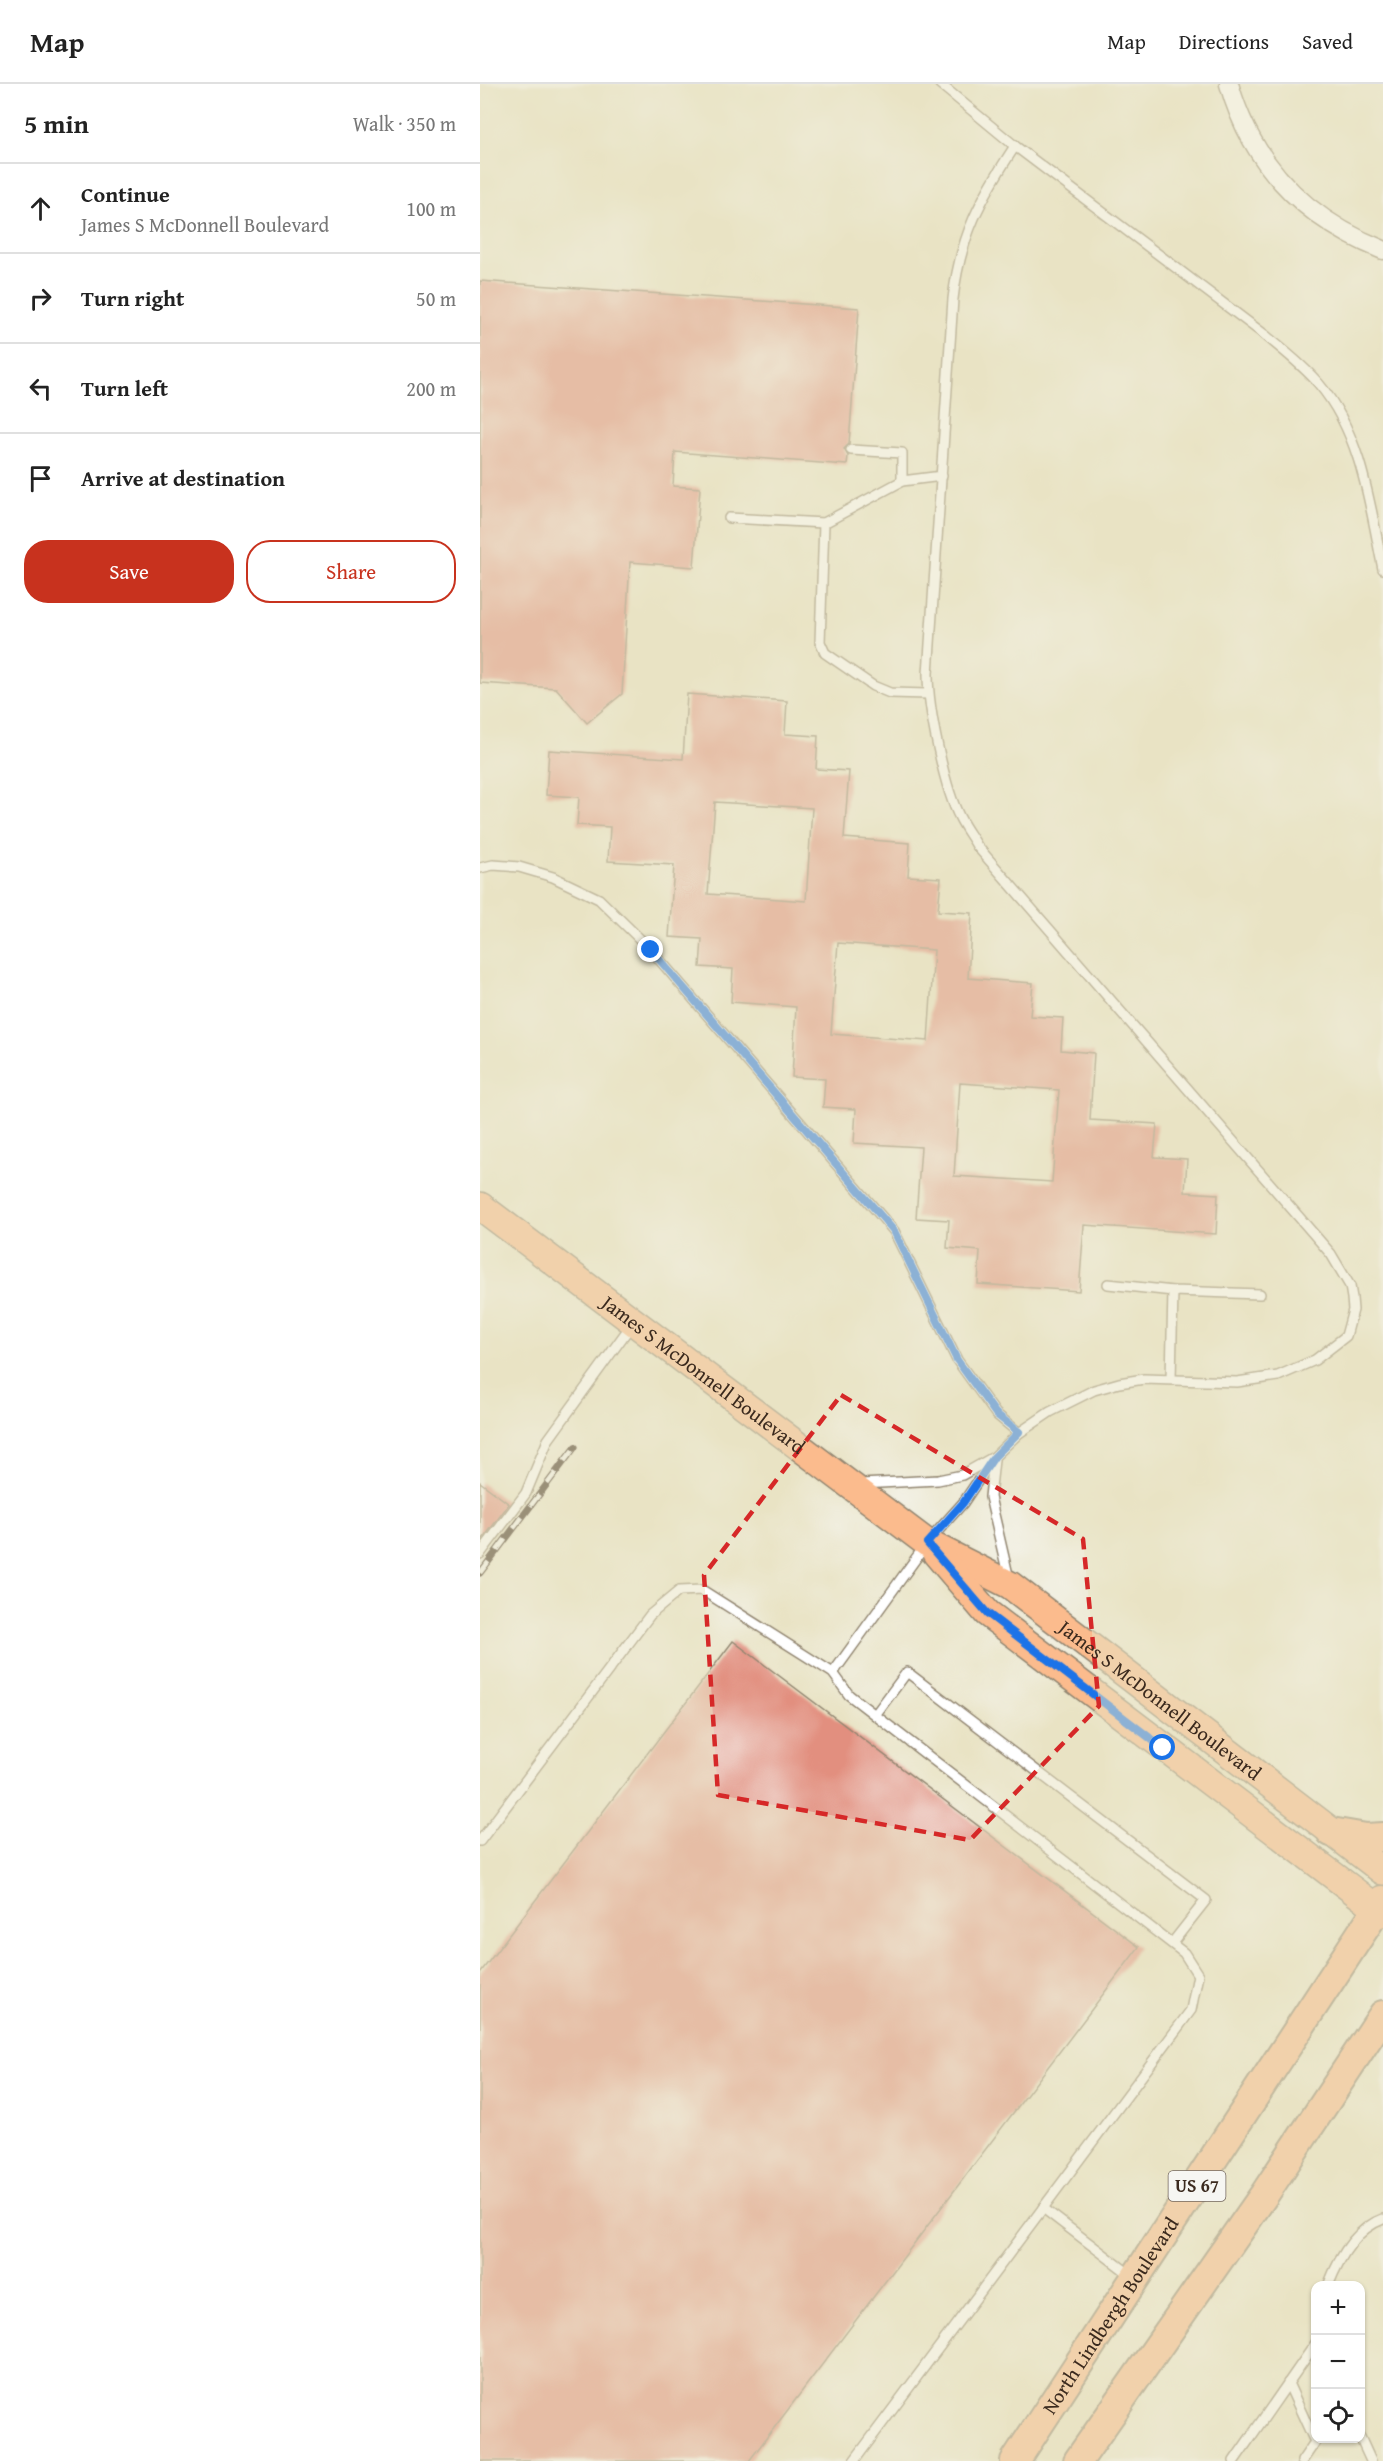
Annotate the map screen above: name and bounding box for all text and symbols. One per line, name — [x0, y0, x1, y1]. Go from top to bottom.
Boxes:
text: Map — [30, 21, 84, 62]
text: Map — [1107, 26, 1146, 57]
text: Directions — [1179, 26, 1269, 57]
text: Saved — [1302, 26, 1353, 57]
text: 5 min — [24, 104, 89, 143]
text: Walk · 350 m — [353, 109, 456, 138]
text: Continue — [81, 178, 170, 210]
icon: ahead — [24, 192, 57, 225]
text: 100 m — [406, 194, 456, 223]
text: James S McDonnell Boulevard — [81, 210, 329, 239]
icon: right — [24, 282, 57, 315]
text: Turn right — [81, 282, 184, 314]
text: 50 m — [416, 284, 456, 313]
icon: left — [24, 372, 57, 405]
text: Turn left — [81, 372, 168, 404]
text: 200 m — [406, 374, 456, 403]
icon: arrive — [24, 462, 57, 495]
text: Arrive at destination — [81, 462, 285, 494]
button: Save — [24, 540, 234, 603]
button: Share — [246, 540, 456, 603]
route end — [637, 936, 663, 962]
street label: James S McDonnell Boulevard — [594, 1286, 812, 1461]
street label: James S McDonnell Boulevard — [1051, 1611, 1268, 1787]
route start — [1149, 1734, 1175, 1760]
road number: US 67 — [1168, 2171, 1226, 2201]
street label: North Lindbergh Boulevard — [1035, 2211, 1185, 2419]
map controls — [1311, 2281, 1365, 2443]
button: + — [1311, 2281, 1365, 2335]
button: − — [1311, 2335, 1365, 2389]
button: locate — [1311, 2389, 1365, 2443]

